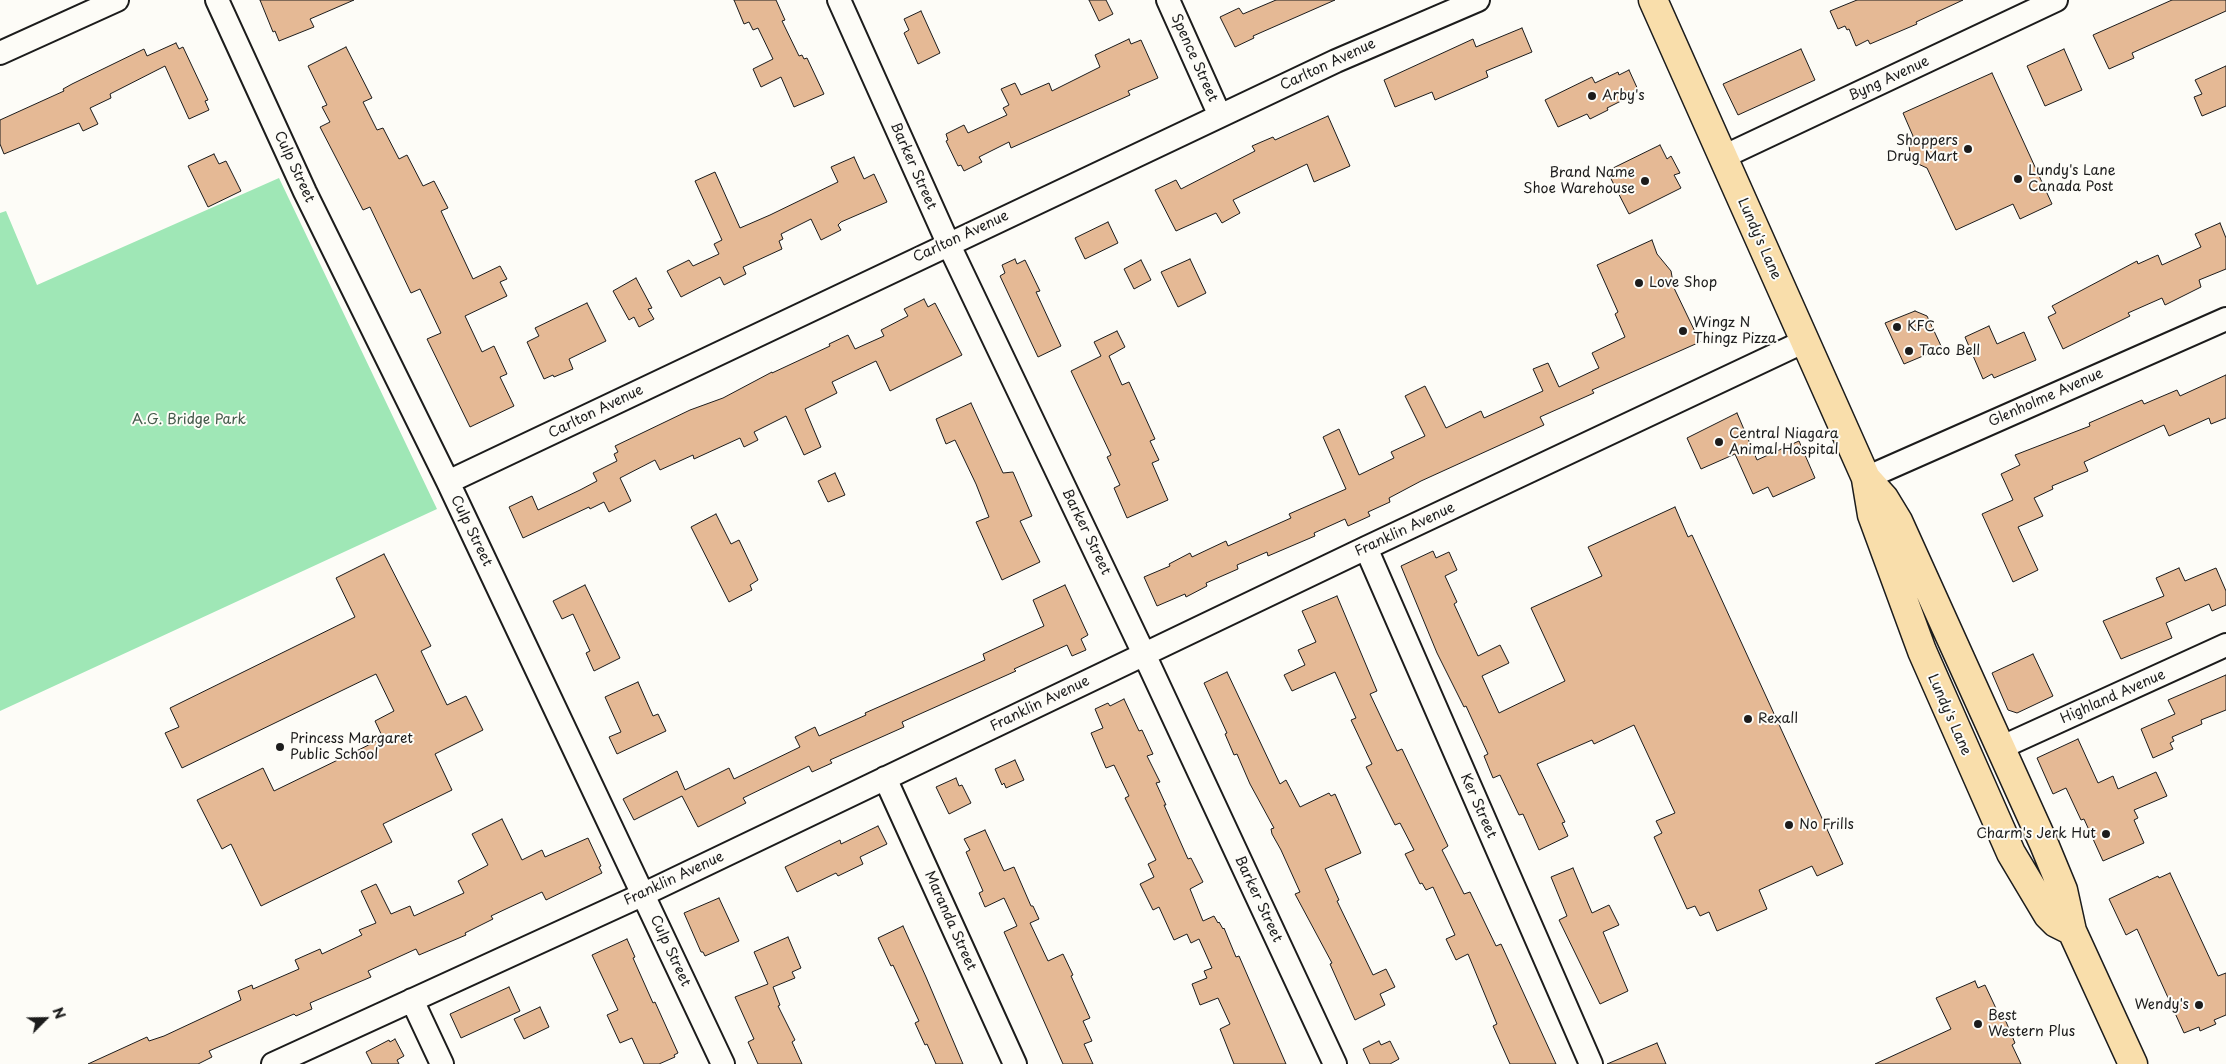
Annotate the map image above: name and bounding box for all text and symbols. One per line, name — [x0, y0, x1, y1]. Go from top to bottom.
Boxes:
street label: Spence Street — [1167, 11, 1221, 105]
street label: Carlton Avenue — [1278, 36, 1378, 94]
street label: Byng Avenue — [1846, 53, 1932, 105]
place label: Arby's — [1602, 88, 1645, 104]
marker: Arby's — [1586, 90, 1598, 102]
street label: Barker Street — [886, 120, 940, 212]
street label: Culp Street — [270, 129, 318, 205]
place label: Shoppers Drug Mart — [1886, 133, 1958, 166]
marker: Shoppers Drug Mart — [1962, 143, 1974, 155]
place label: Lundy's Lane Canada Post — [2028, 163, 2115, 196]
place label: Brand Name Shoe Warehouse — [1523, 165, 1635, 198]
marker: Lundy's Lane Canada Post — [2012, 173, 2024, 185]
marker: Brand Name Shoe Warehouse — [1639, 175, 1651, 187]
street label: Lundy's Lane — [1734, 196, 1784, 282]
street label: Carlton Avenue — [911, 208, 1011, 266]
place label: Love Shop — [1649, 275, 1717, 291]
marker: Love Shop — [1633, 277, 1645, 289]
place label: Wingz N Thingz Pizza — [1693, 315, 1777, 348]
place label: KFC — [1907, 319, 1935, 335]
marker: KFC — [1891, 321, 1903, 333]
marker: Wingz N Thingz Pizza — [1677, 325, 1689, 337]
place label: Taco Bell — [1919, 343, 1980, 359]
marker: Taco Bell — [1903, 345, 1915, 357]
street label: Glenholme Avenue — [1986, 365, 2106, 431]
street label: Carlton Avenue — [546, 382, 646, 442]
park label: A.G. Bridge Park — [132, 412, 246, 428]
place label: Central Niagara Animal Hospital — [1729, 426, 1839, 458]
marker: Central Niagara Animal Hospital — [1713, 436, 1725, 448]
street label: Barker Street — [1058, 486, 1114, 578]
street label: Culp Street — [447, 493, 495, 569]
street label: Franklin Avenue — [1352, 500, 1458, 560]
street label: Highland Avenue — [2058, 666, 2168, 728]
street label: Lundy's Lane — [1924, 672, 1974, 758]
street label: Franklin Avenue — [988, 673, 1092, 735]
place label: Rexall — [1758, 711, 1798, 727]
marker: Rexall — [1742, 713, 1754, 725]
place label: Princess Margaret Public School — [290, 731, 413, 764]
marker: Princess Margaret Public School — [274, 741, 286, 753]
street label: Ker Street — [1456, 771, 1500, 841]
place label: No Frills — [1799, 817, 1854, 833]
marker: No Frills — [1783, 819, 1795, 831]
place label: Charm's Jerk Hut — [1976, 826, 2096, 842]
marker: Charm's Jerk Hut — [2100, 828, 2112, 840]
street label: Franklin Avenue — [621, 849, 727, 909]
street label: Barker Street — [1231, 853, 1285, 945]
street label: Maranda Street — [921, 869, 979, 973]
street label: Culp Street — [646, 913, 694, 989]
north arrow — [20, 994, 70, 1044]
place label: Wendy's — [2134, 997, 2189, 1013]
marker: Wendy's — [2193, 999, 2205, 1011]
text: N — [47, 1004, 71, 1022]
place label: Best Western Plus — [1988, 1008, 2075, 1040]
marker: Best Western Plus — [1972, 1018, 1984, 1030]

